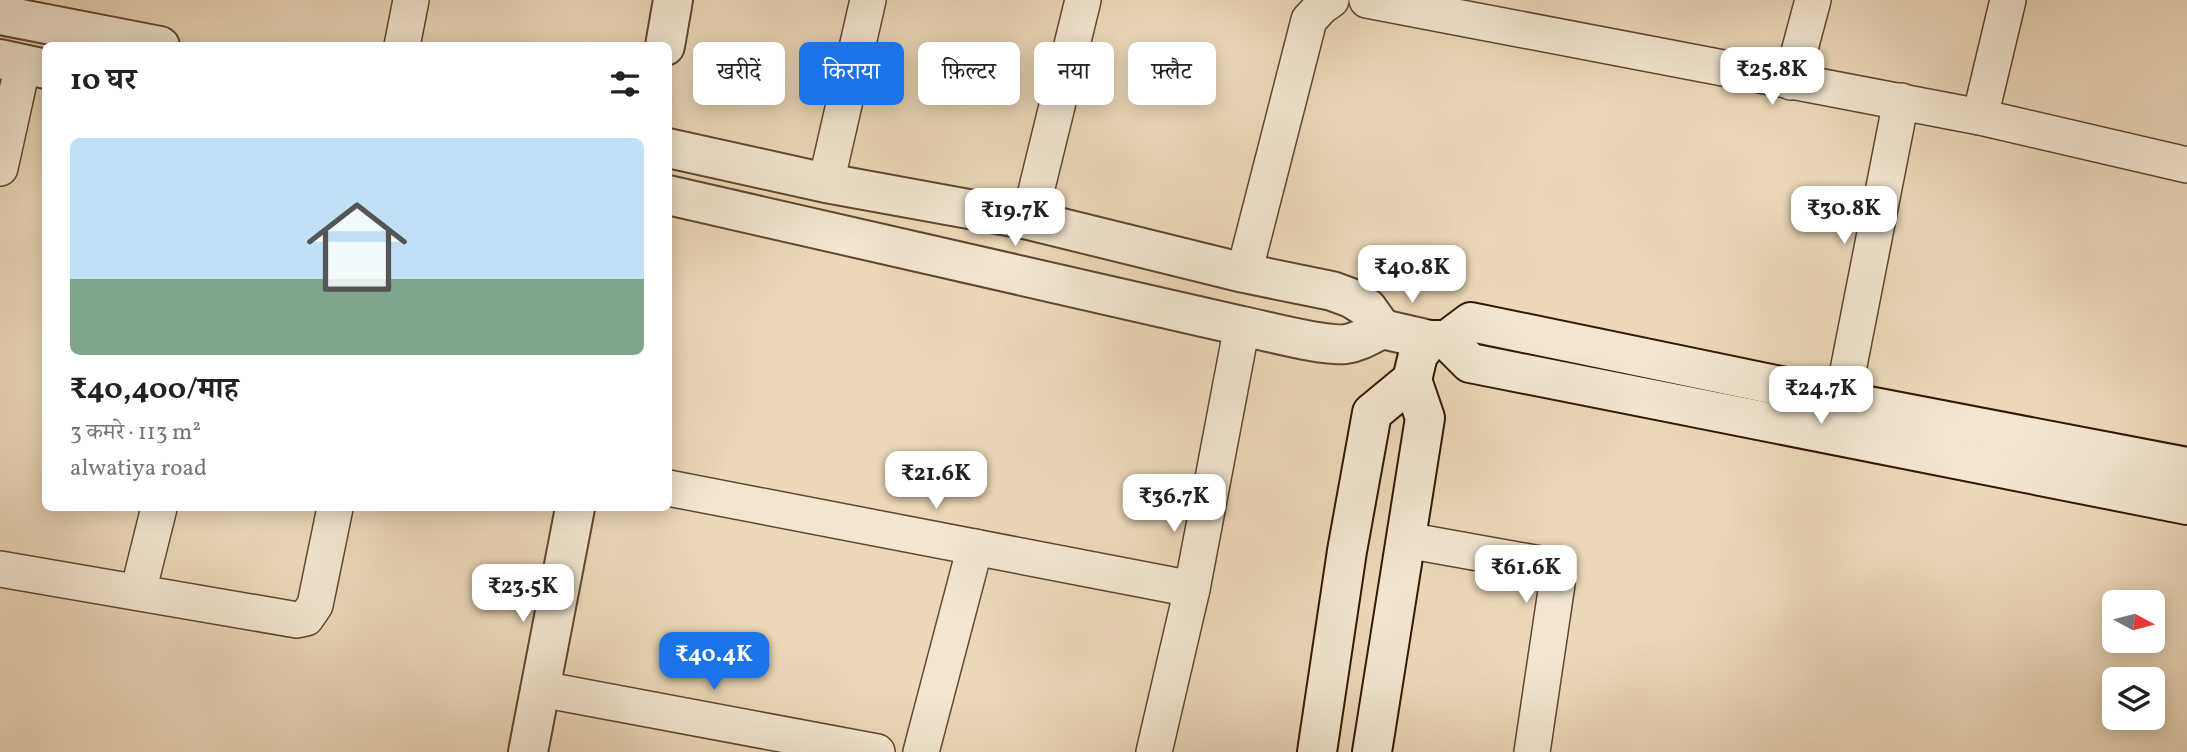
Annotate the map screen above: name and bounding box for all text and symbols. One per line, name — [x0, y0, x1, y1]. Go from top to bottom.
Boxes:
chip: खरीदें — [693, 42, 785, 105]
chip: किराया — [799, 42, 904, 105]
chip: फ़िल्टर — [918, 42, 1020, 105]
chip: नया — [1034, 42, 1114, 105]
chip: फ़्लैट — [1128, 42, 1216, 105]
pin: ₹25.8K — [1715, 48, 1829, 107]
text: ₹25.8K — [1736, 54, 1808, 86]
text: 10 घर — [70, 60, 136, 102]
icon: filters — [606, 65, 644, 103]
icon: home — [294, 184, 420, 310]
pin: ₹30.8K — [1787, 187, 1901, 246]
pin: ₹19.7K — [958, 188, 1072, 248]
text: ₹30.8K — [1807, 193, 1881, 225]
text: ₹19.7K — [981, 195, 1049, 227]
pin: ₹40.8K — [1355, 246, 1469, 305]
text: ₹40.8K — [1374, 252, 1450, 284]
pin: ₹24.7K — [1764, 366, 1878, 426]
text: ₹40,400/माह — [70, 369, 238, 411]
text: ₹24.7K — [1785, 373, 1857, 405]
text: 3 कमरे · 113 m² — [70, 417, 201, 449]
pin: ₹21.6K — [879, 452, 993, 511]
text: alwatiya road — [70, 453, 207, 485]
text: ₹21.6K — [901, 458, 971, 490]
pin: ₹36.7K — [1117, 475, 1231, 534]
text: ₹36.7K — [1139, 481, 1209, 513]
pin: ₹61.6K — [1469, 546, 1583, 605]
text: ₹61.6K — [1491, 552, 1561, 584]
pin: ₹23.5K — [466, 564, 580, 624]
text: ₹23.5K — [488, 571, 558, 603]
north arrow — [2102, 590, 2165, 653]
map controls — [2102, 590, 2165, 730]
pin: ₹40.4K — [657, 632, 771, 692]
text: ₹40.4K — [675, 639, 753, 671]
button: layers — [2102, 667, 2165, 730]

